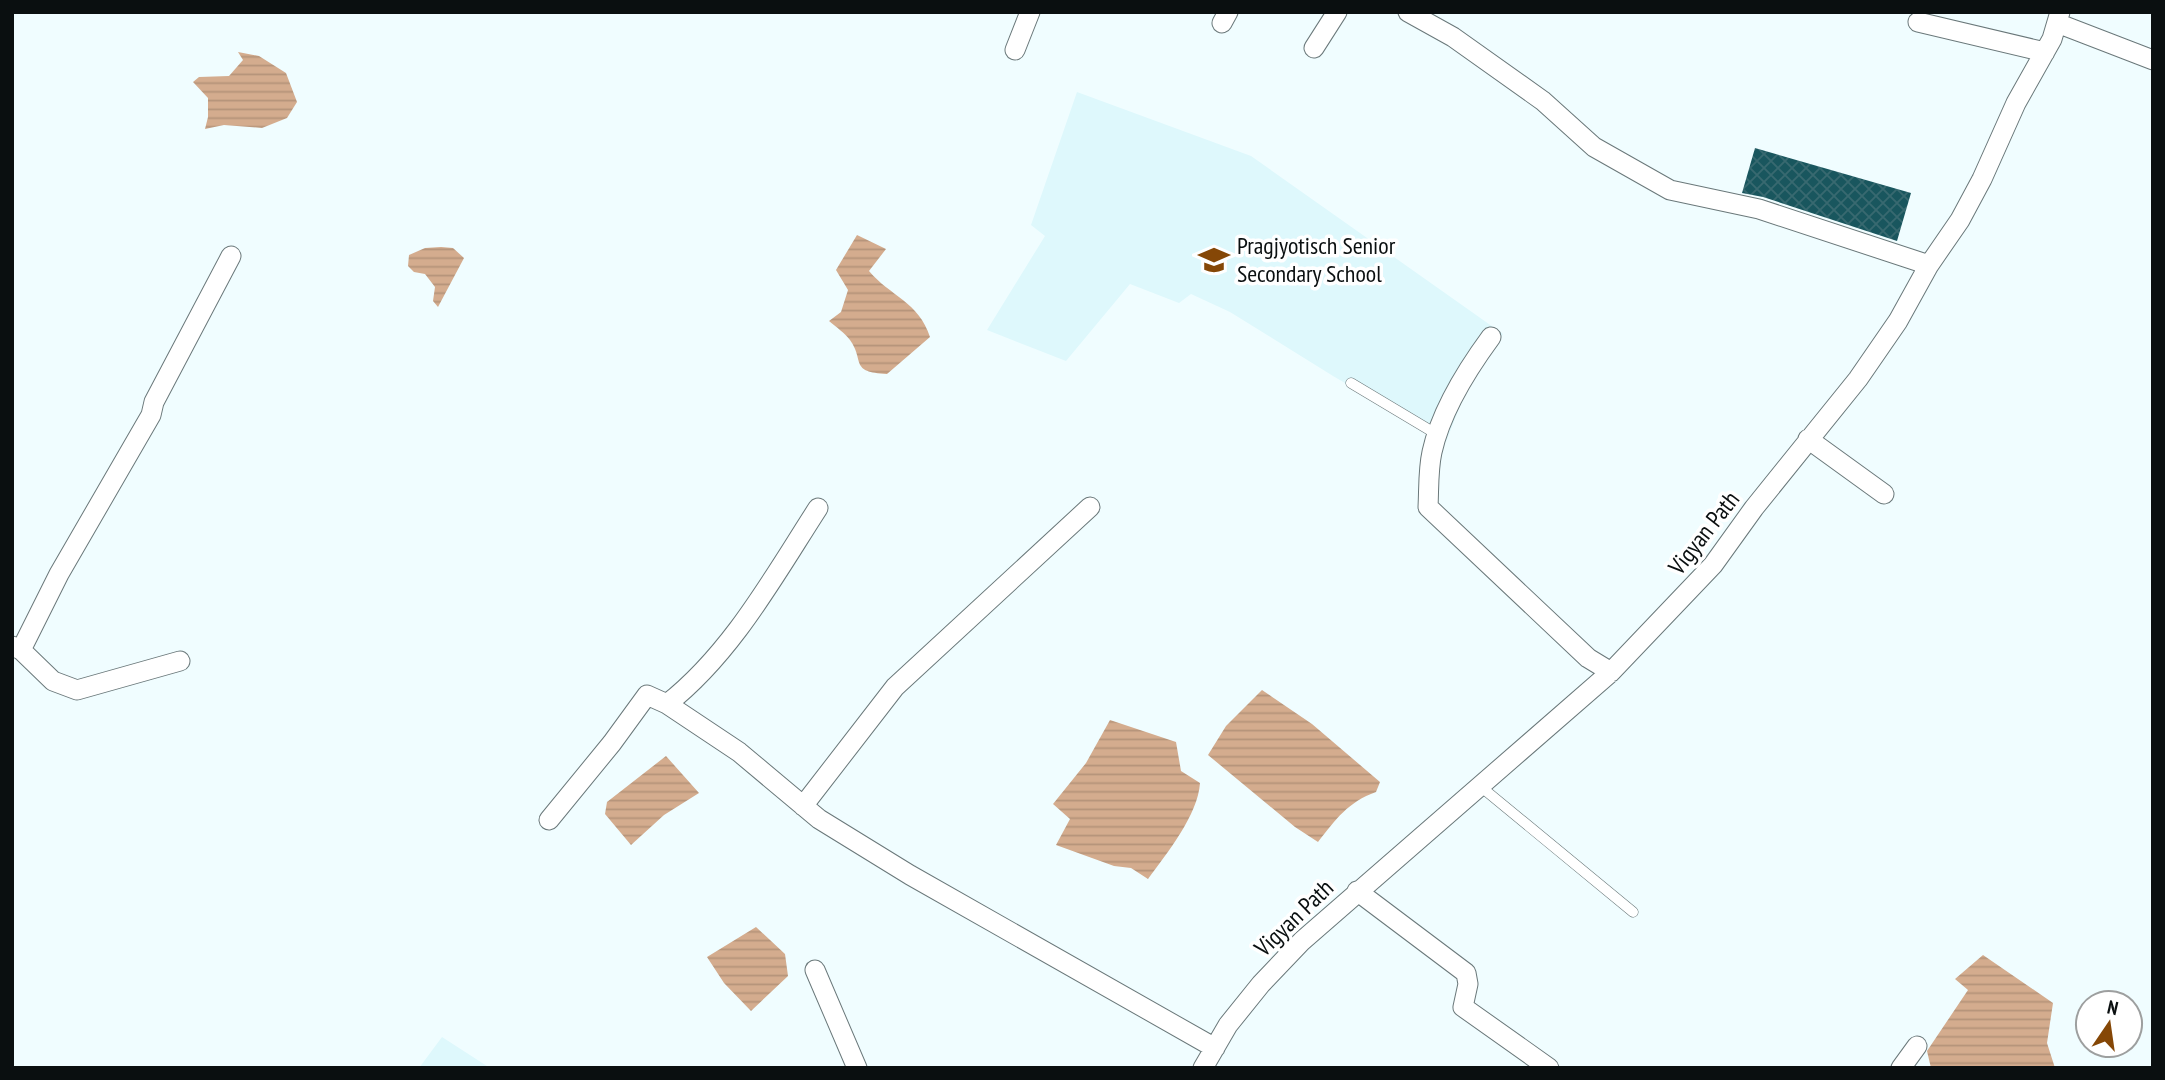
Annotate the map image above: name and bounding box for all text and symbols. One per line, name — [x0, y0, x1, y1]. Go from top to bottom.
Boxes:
place label: Pragjyotisch Senior Secondary School — [1237, 230, 1396, 289]
school or university icon: Pragjyotisch Senior Secondary School — [1197, 243, 1231, 277]
street label: Vigyan Path — [1661, 485, 1746, 582]
street label: Vigyan Path — [1247, 872, 1340, 963]
north arrow — [2074, 989, 2144, 1059]
text: N — [2105, 995, 2121, 1020]

